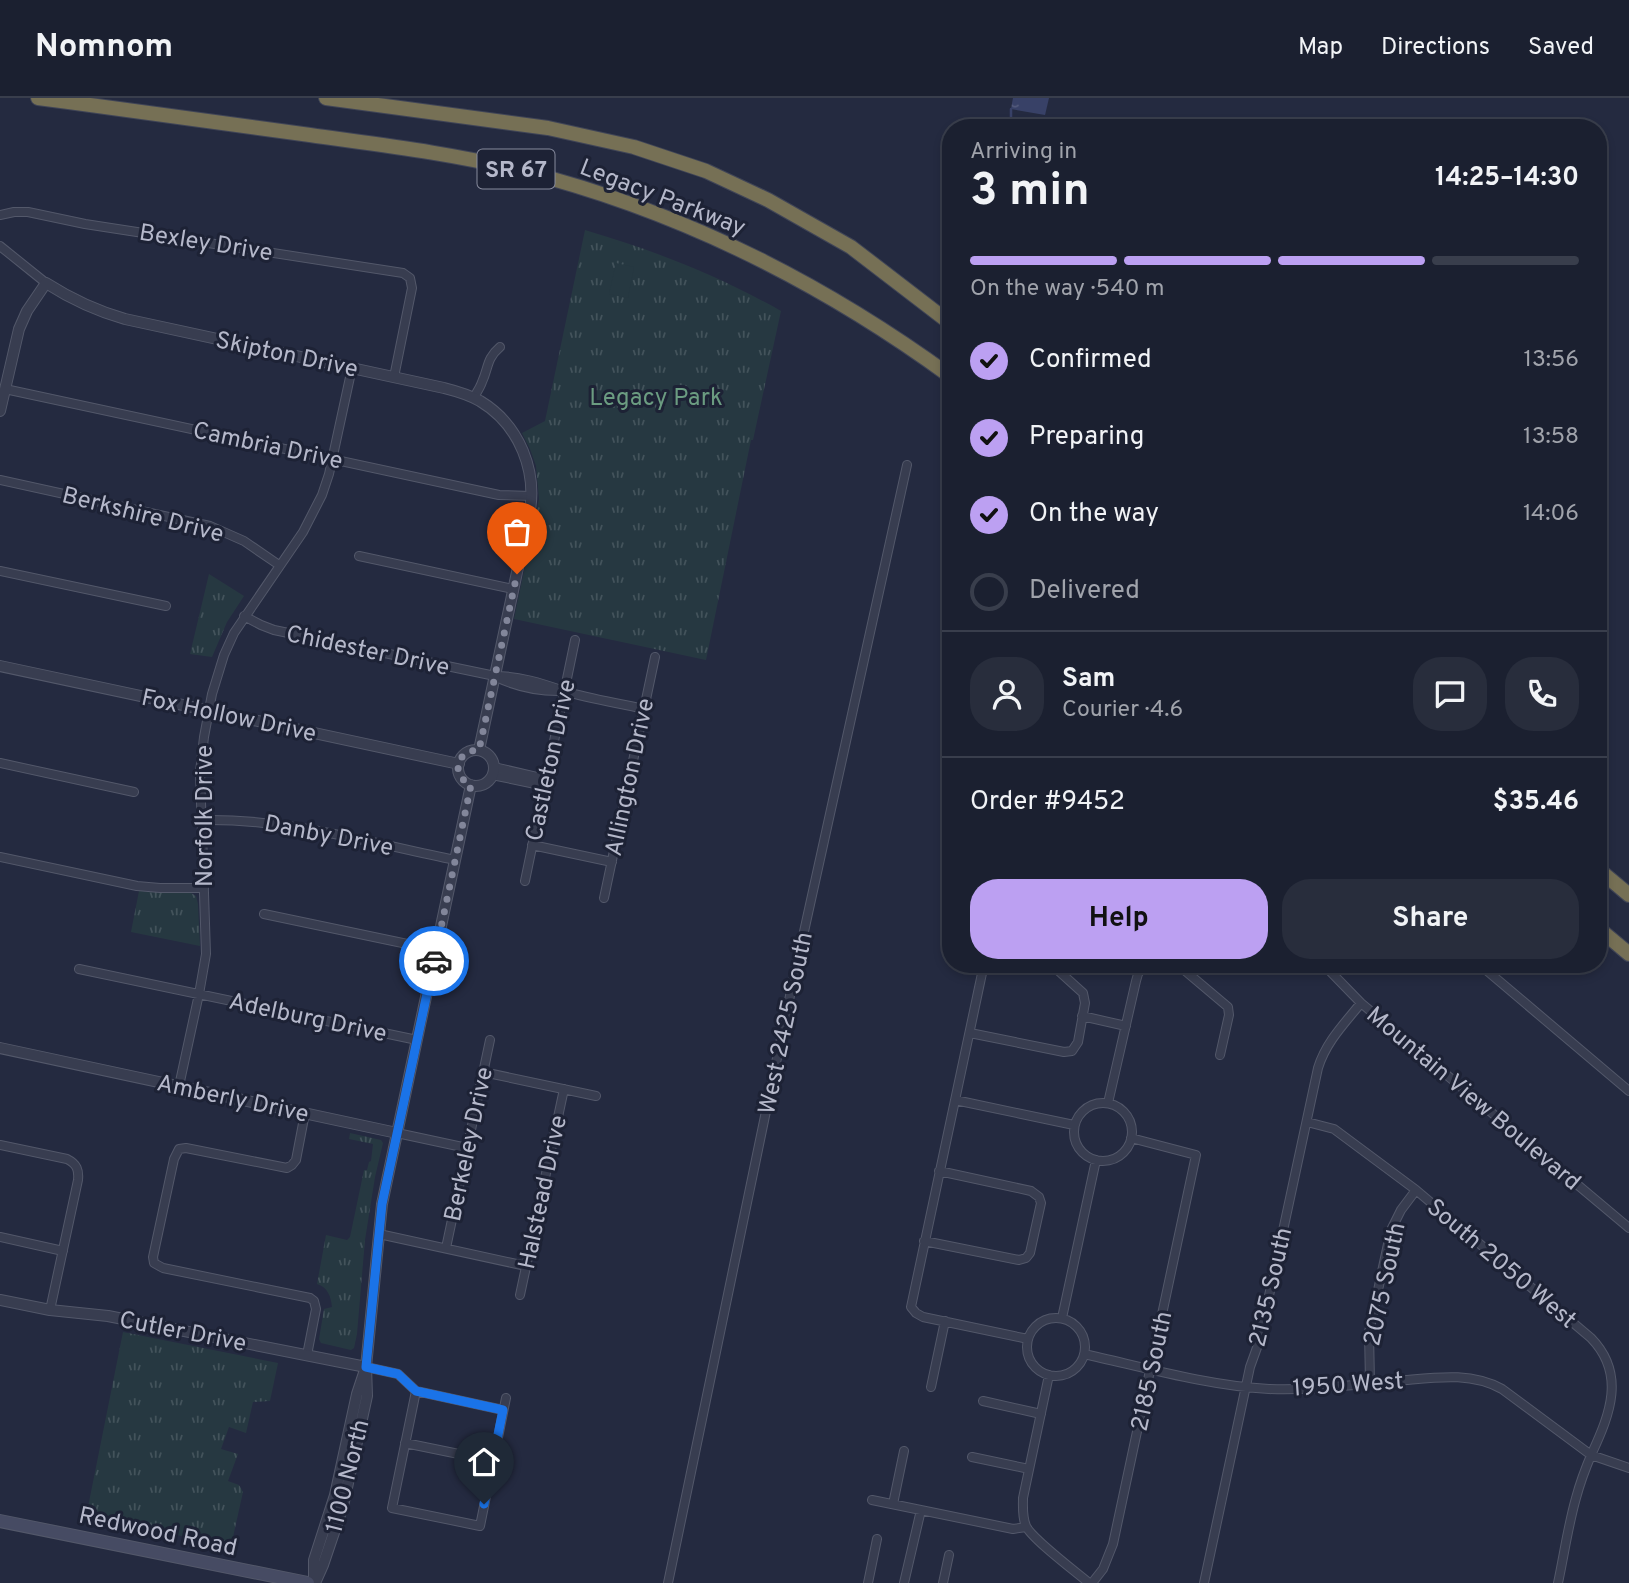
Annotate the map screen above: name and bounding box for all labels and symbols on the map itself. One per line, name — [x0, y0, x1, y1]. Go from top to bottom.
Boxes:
road number: SR 67 — [477, 150, 554, 188]
street label: Legacy Parkway — [575, 153, 750, 244]
street label: Bexley Drive — [137, 219, 274, 269]
street label: Skipton Drive — [213, 326, 360, 386]
park label: Legacy Park — [589, 384, 723, 414]
street label: Cambria Drive — [190, 416, 345, 477]
street label: Berkshire Drive — [59, 481, 226, 551]
pin — [487, 502, 547, 574]
street label: Chidester Drive — [283, 620, 452, 684]
street label: Castleton Drive — [520, 677, 584, 844]
street label: Fox Hollow Drive — [138, 684, 319, 750]
street label: Allington Drive — [600, 696, 662, 859]
street label: Norfolk Drive — [191, 745, 221, 887]
street label: Danby Drive — [261, 810, 396, 864]
courier — [399, 926, 469, 996]
street label: West 2425 South — [753, 930, 821, 1117]
street label: Adelburg Drive — [226, 988, 389, 1050]
street label: Mountain View Boulevard — [1359, 1001, 1586, 1198]
street label: Berkeley Drive — [439, 1064, 501, 1224]
street label: Amberly Drive — [154, 1069, 311, 1131]
street label: Halstead Drive — [513, 1113, 575, 1272]
street label: South 2050 West — [1420, 1193, 1582, 1336]
street label: 2075 South — [1358, 1220, 1414, 1349]
street label: 2135 South — [1244, 1225, 1300, 1350]
street label: Cutler Drive — [116, 1306, 249, 1360]
street label: 2185 South — [1126, 1309, 1180, 1434]
street label: 1950 West — [1292, 1367, 1405, 1405]
street label: 1100 North — [320, 1416, 378, 1537]
pin — [454, 1432, 514, 1504]
street label: Redwood Road — [76, 1502, 240, 1564]

